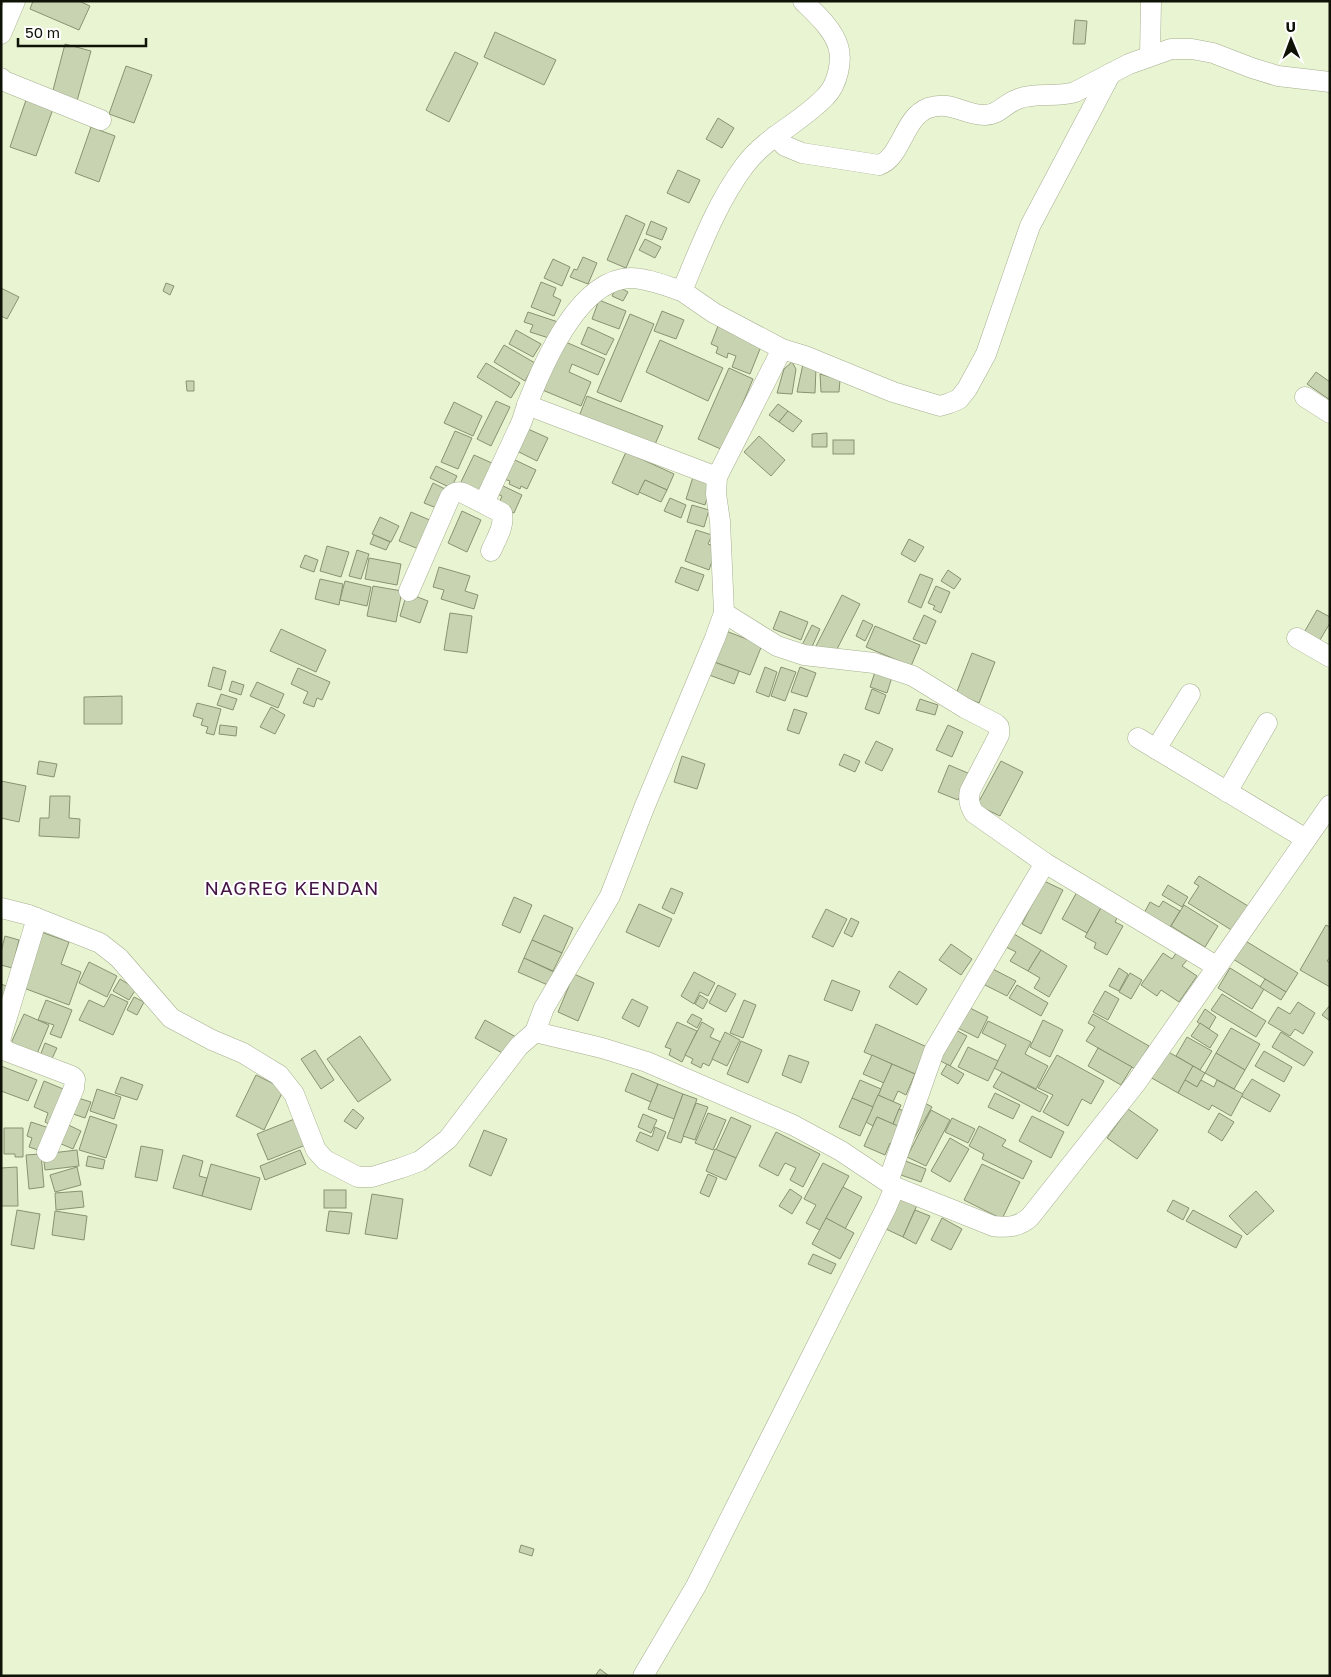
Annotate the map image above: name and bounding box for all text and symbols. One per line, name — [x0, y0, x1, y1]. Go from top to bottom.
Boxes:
scale bar — [18, 15, 145, 47]
north arrow — [1266, 15, 1316, 65]
text: U — [1285, 18, 1296, 35]
text: 50 m — [25, 23, 60, 41]
district label: NAGREG KENDAN — [205, 876, 379, 899]

